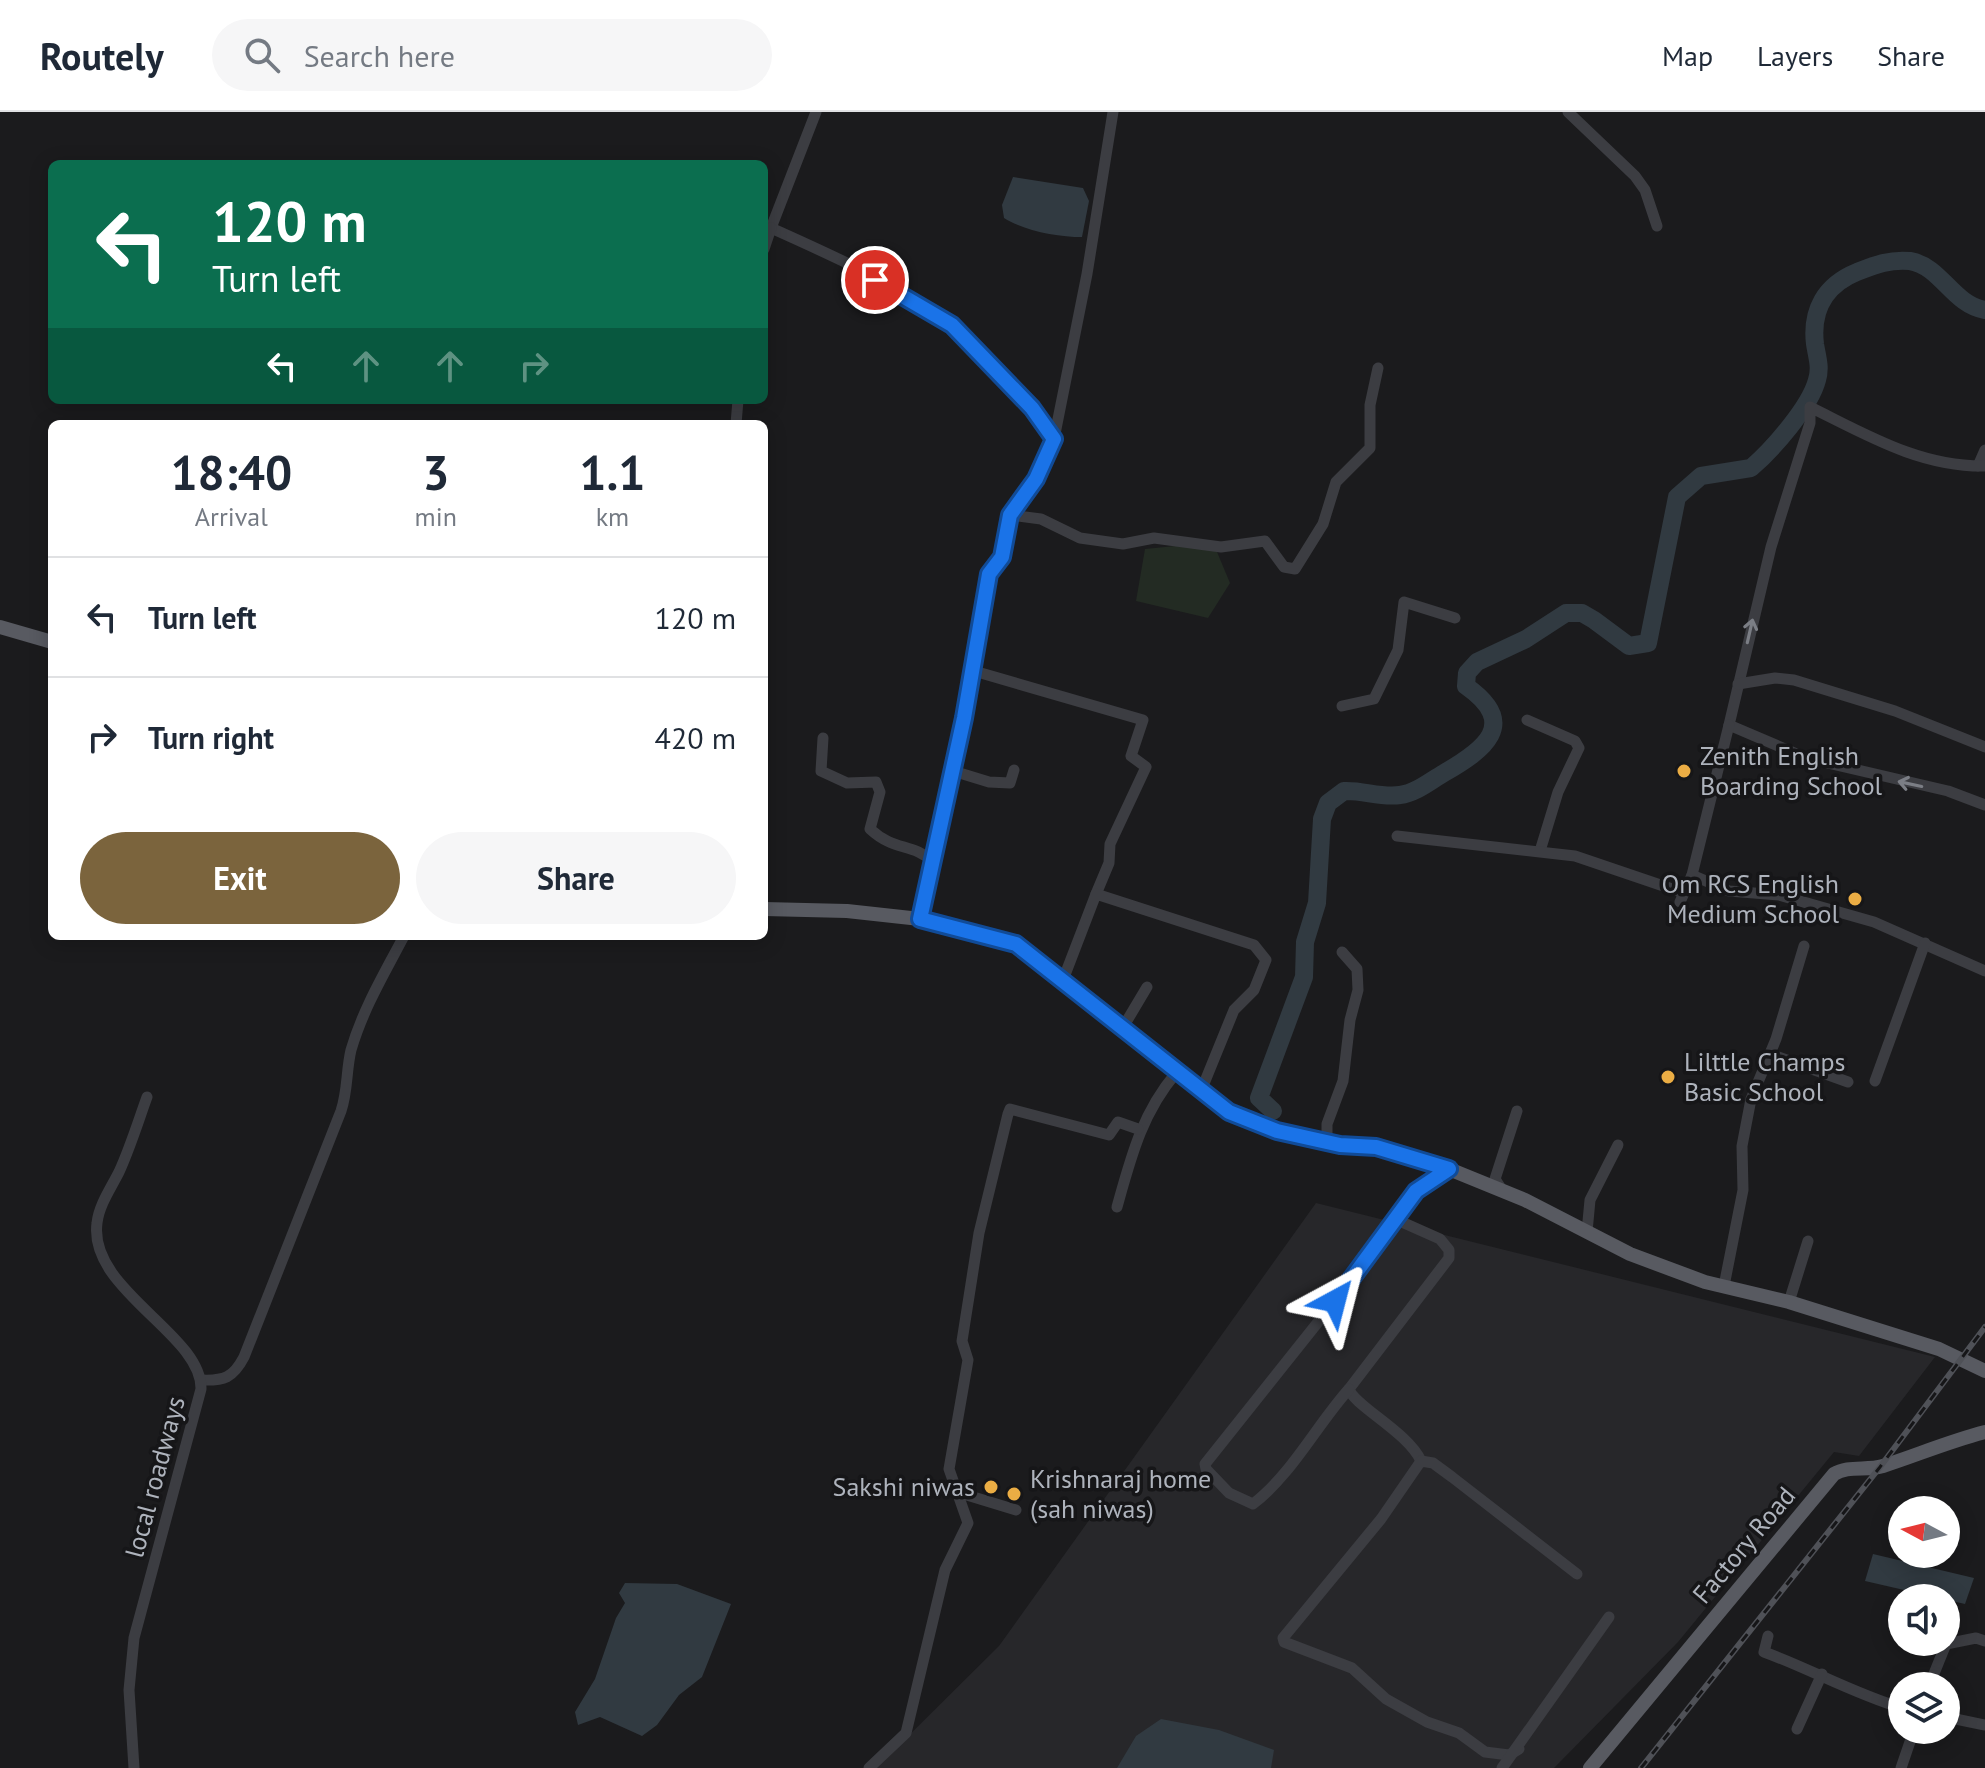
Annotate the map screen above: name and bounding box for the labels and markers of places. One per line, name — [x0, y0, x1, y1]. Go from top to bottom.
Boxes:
pin — [841, 246, 909, 314]
place label: Zenith English Boarding School — [1700, 739, 1883, 802]
marker: Zenith English Boarding School — [1675, 762, 1693, 780]
place label: Om RCS English Medium School — [1661, 867, 1839, 930]
marker: Om RCS English Medium School — [1846, 890, 1864, 908]
place label: Lilttle Champs Basic School — [1684, 1045, 1845, 1108]
marker: Lilttle Champs Basic School — [1659, 1068, 1677, 1086]
place label: Krishnaraj home (sah niwas) — [1030, 1462, 1211, 1525]
place label: Sakshi niwas — [833, 1470, 975, 1503]
marker: Sakshi niwas — [982, 1478, 1000, 1496]
marker: Krishnaraj home (sah niwas) — [1005, 1485, 1023, 1503]

